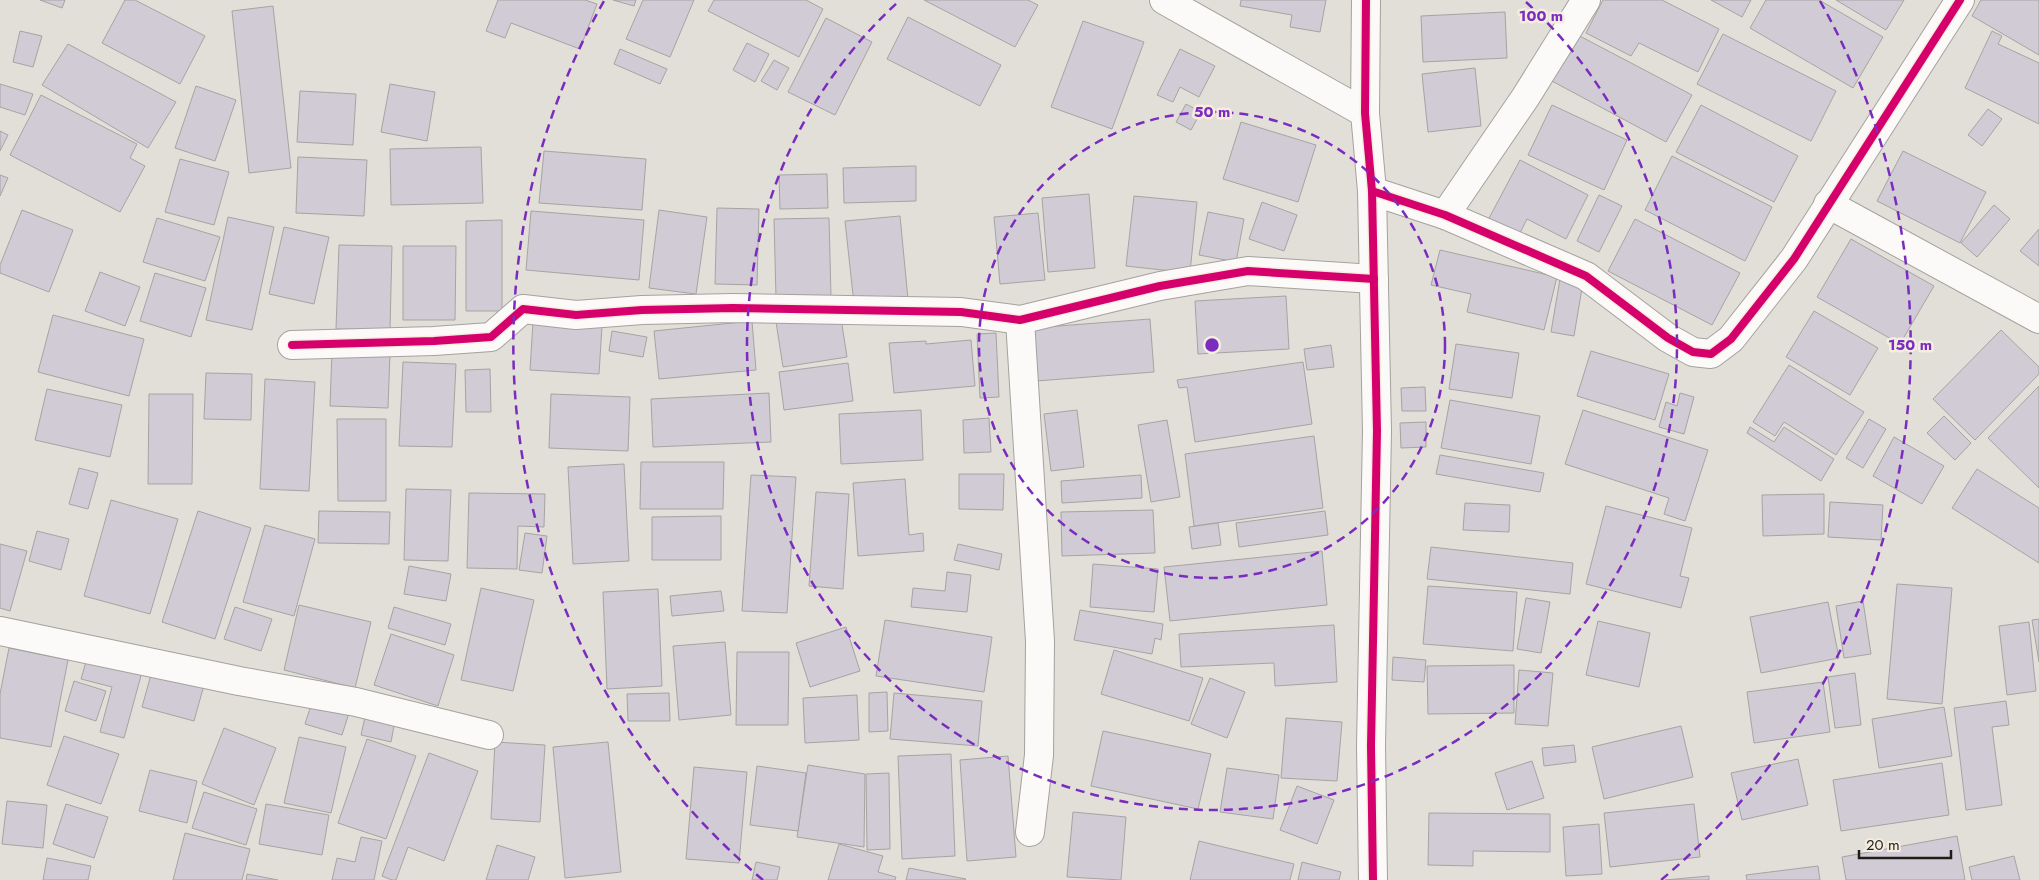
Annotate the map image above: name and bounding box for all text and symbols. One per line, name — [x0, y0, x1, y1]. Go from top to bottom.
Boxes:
text: 100 m — [1519, 5, 1563, 27]
text: 50 m — [1194, 101, 1230, 123]
text: 150 m — [1888, 334, 1932, 356]
centre of rings — [1203, 336, 1221, 354]
scale bar — [1859, 828, 1952, 860]
text: 20 m — [1866, 834, 1900, 856]

